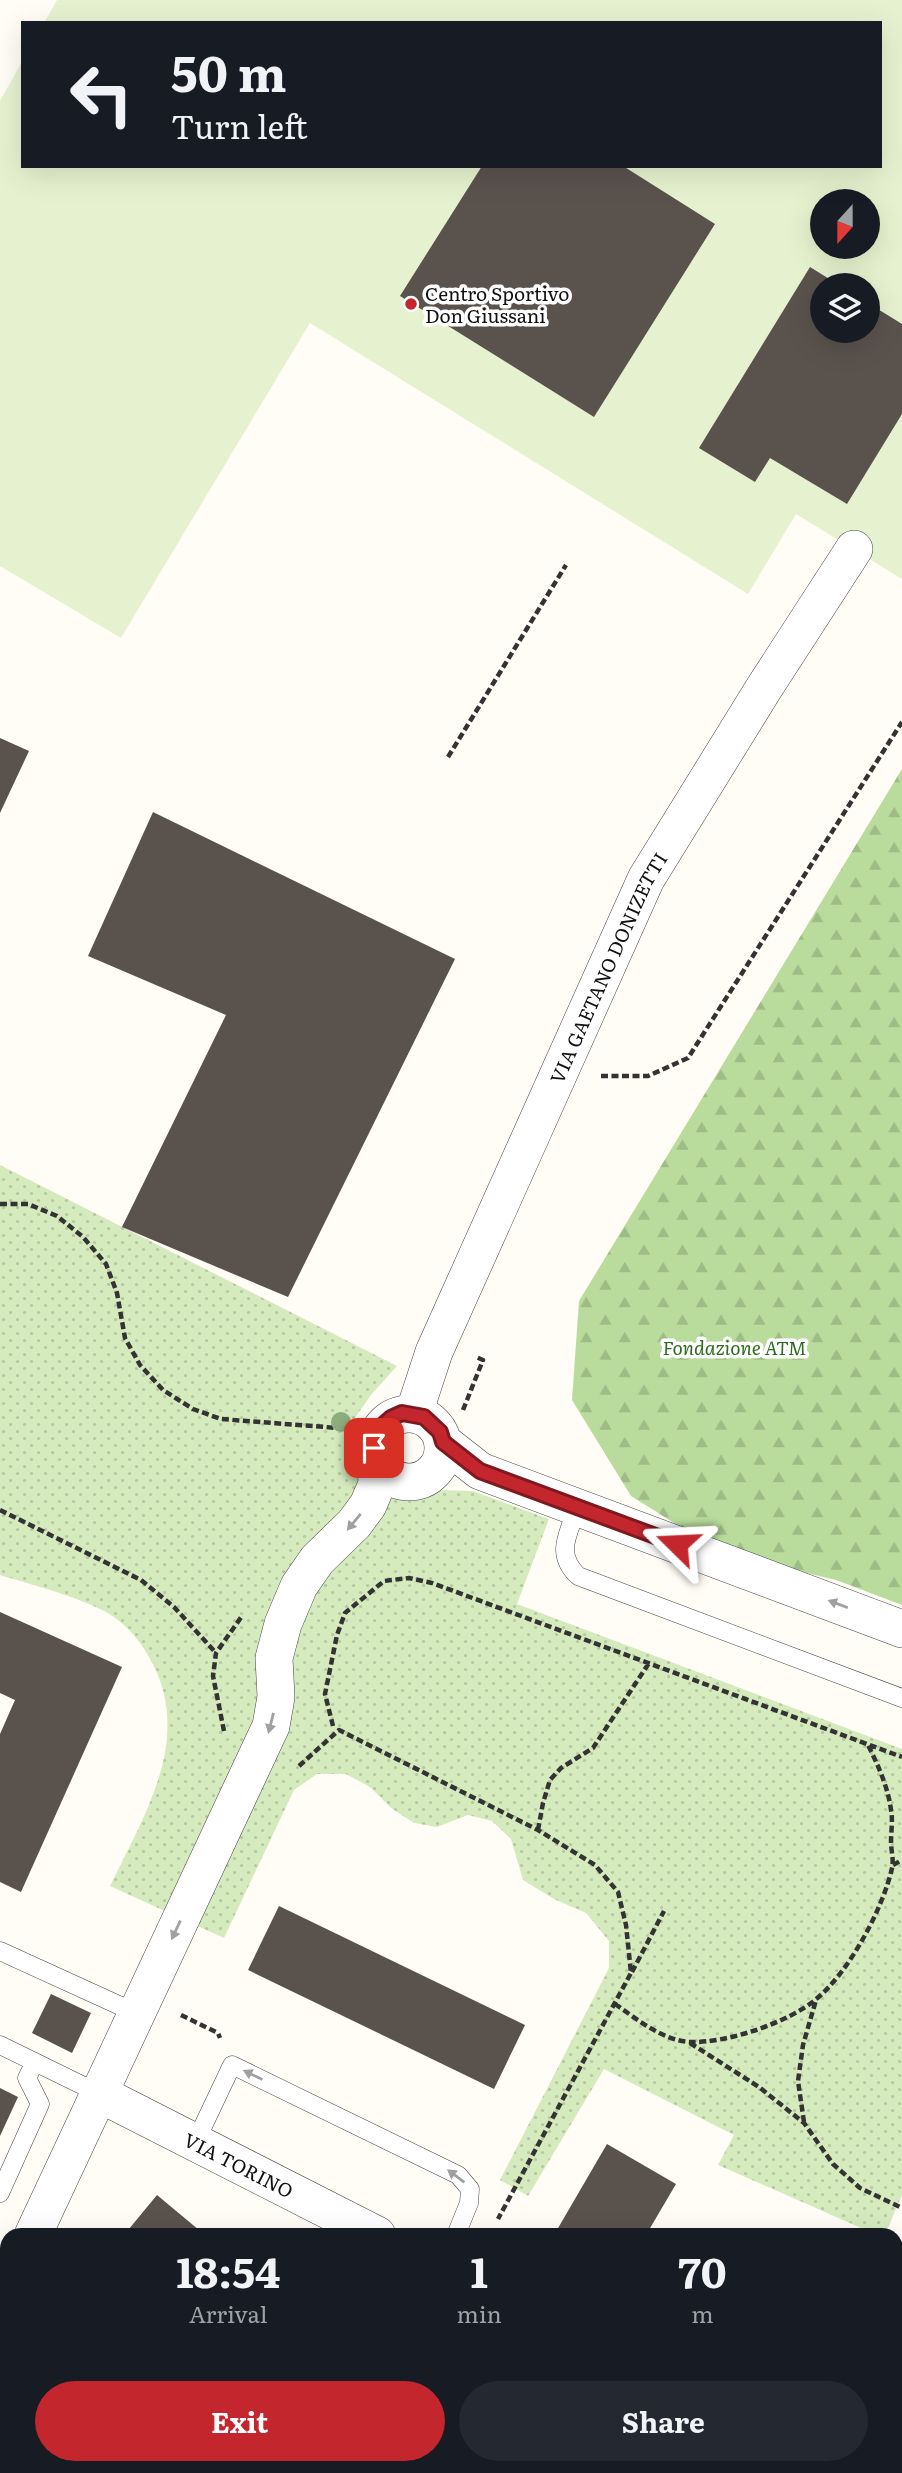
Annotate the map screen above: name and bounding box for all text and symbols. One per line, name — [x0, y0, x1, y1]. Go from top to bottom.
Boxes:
text: 50 m — [171, 34, 287, 107]
icon: left — [56, 49, 147, 140]
text: Turn left — [171, 101, 308, 149]
north arrow — [810, 189, 880, 259]
map controls — [810, 189, 880, 343]
button: layers — [810, 273, 880, 343]
place label: Centro Sportivo Don Giussani — [425, 279, 569, 329]
marker: Centro Sportivo Don Giussani — [403, 296, 419, 312]
street label: VIA GAETANO DONIZETTI — [542, 847, 673, 1088]
park label: Fondazione ATM — [662, 1333, 806, 1361]
pin — [344, 1418, 404, 1478]
icon: arrive — [355, 1429, 393, 1467]
position arrow — [640, 1507, 714, 1581]
one-way arrow — [347, 1513, 362, 1531]
one-way arrow — [828, 1599, 849, 1610]
one-way arrow — [265, 1713, 276, 1735]
one-way arrow — [170, 1920, 182, 1940]
one-way arrow — [242, 2069, 263, 2080]
street label: VIA TORINO — [179, 2125, 298, 2204]
one-way arrow — [446, 2169, 465, 2183]
text: 18:54 — [176, 2239, 280, 2301]
text: 1 — [471, 2239, 488, 2301]
text: 70 — [678, 2239, 727, 2301]
text: Arrival — [189, 2296, 268, 2330]
text: min — [457, 2296, 502, 2330]
text: m — [691, 2296, 714, 2330]
button: Exit — [35, 2381, 445, 2461]
button: Share — [459, 2381, 868, 2461]

